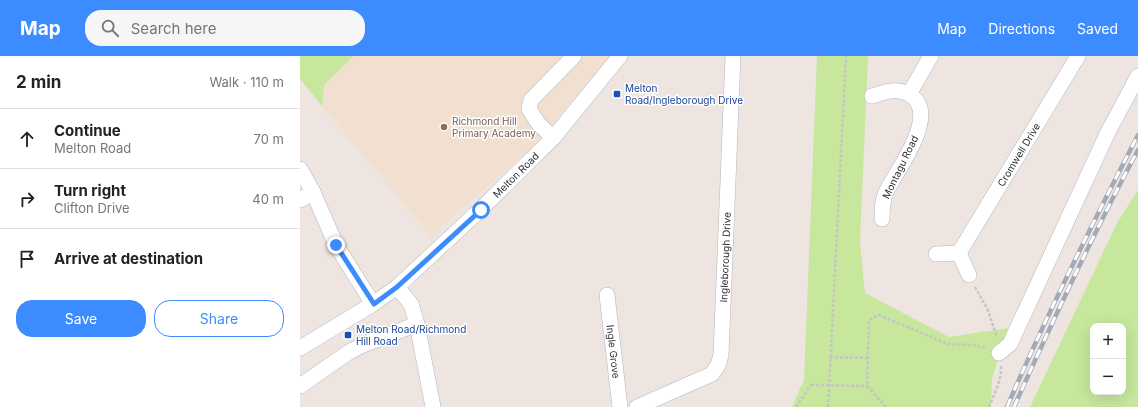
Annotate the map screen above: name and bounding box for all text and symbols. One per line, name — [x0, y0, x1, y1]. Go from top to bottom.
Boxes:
search box — [85, 10, 365, 46]
text: Map — [20, 17, 61, 40]
icon: search — [99, 17, 121, 39]
text: Search here — [131, 19, 216, 38]
text: Map — [937, 20, 966, 37]
text: Directions — [988, 20, 1055, 37]
text: Saved — [1077, 20, 1118, 37]
text: 2 min — [16, 72, 61, 92]
text: Walk · 110 m — [209, 74, 284, 90]
place label: Melton Road/Ingleborough Drive — [625, 82, 743, 106]
marker: Melton Road/Ingleborough Drive — [612, 89, 622, 99]
place label: Richmond Hill Primary Academy — [452, 115, 536, 139]
street label: Cromwell Drive — [995, 120, 1042, 189]
text: Continue — [54, 121, 121, 140]
marker: Richmond Hill Primary Academy — [439, 122, 449, 132]
icon: ahead — [16, 128, 38, 150]
text: 70 m — [254, 131, 284, 147]
street label: Montagu Road — [880, 133, 920, 201]
text: Melton Road — [54, 140, 131, 156]
street label: Melton Road — [490, 150, 541, 200]
text: Turn right — [54, 181, 126, 200]
icon: right — [16, 188, 38, 210]
text: 40 m — [252, 191, 284, 207]
text: Clifton Drive — [54, 200, 130, 216]
route start — [472, 201, 490, 219]
street label: Ingleborough Drive — [717, 212, 733, 303]
route end — [327, 236, 345, 254]
icon: arrive — [16, 248, 38, 270]
text: Arrive at destination — [54, 249, 203, 268]
button: Save — [16, 300, 146, 337]
button: Share — [154, 300, 284, 337]
place label: Melton Road/Richmond Hill Road — [356, 323, 466, 347]
map controls — [1090, 323, 1126, 395]
button: + — [1090, 323, 1126, 359]
street label: Ingle Grove — [604, 324, 623, 379]
marker: Melton Road/Richmond Hill Road — [343, 330, 353, 340]
button: − — [1090, 359, 1126, 395]

